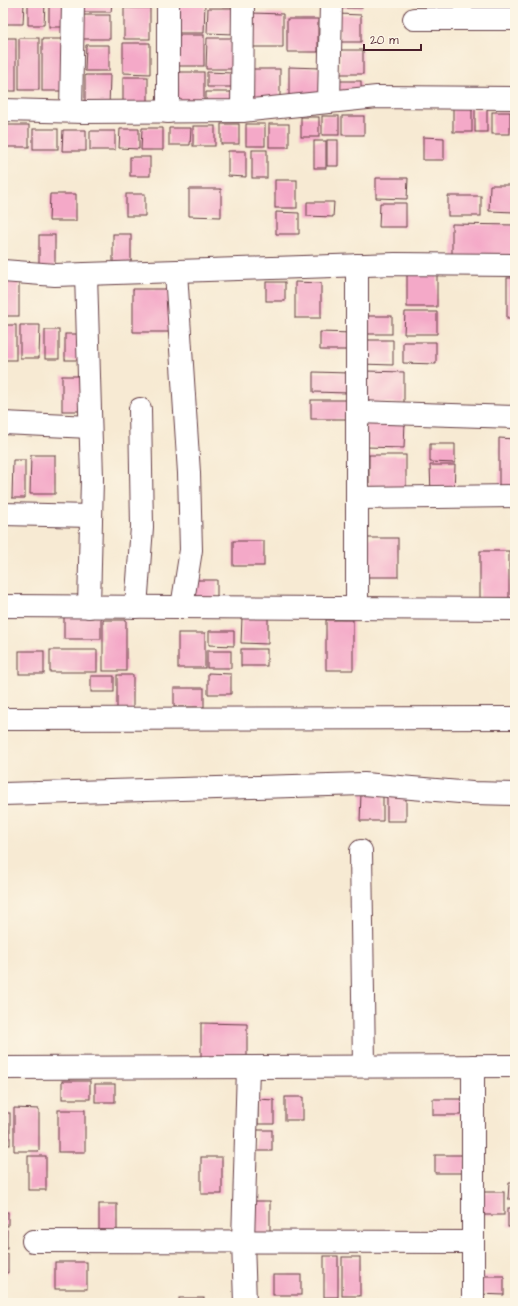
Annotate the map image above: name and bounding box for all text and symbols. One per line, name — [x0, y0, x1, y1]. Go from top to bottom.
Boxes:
scale bar — [364, 26, 421, 52]
text: 20 m — [370, 32, 399, 49]

